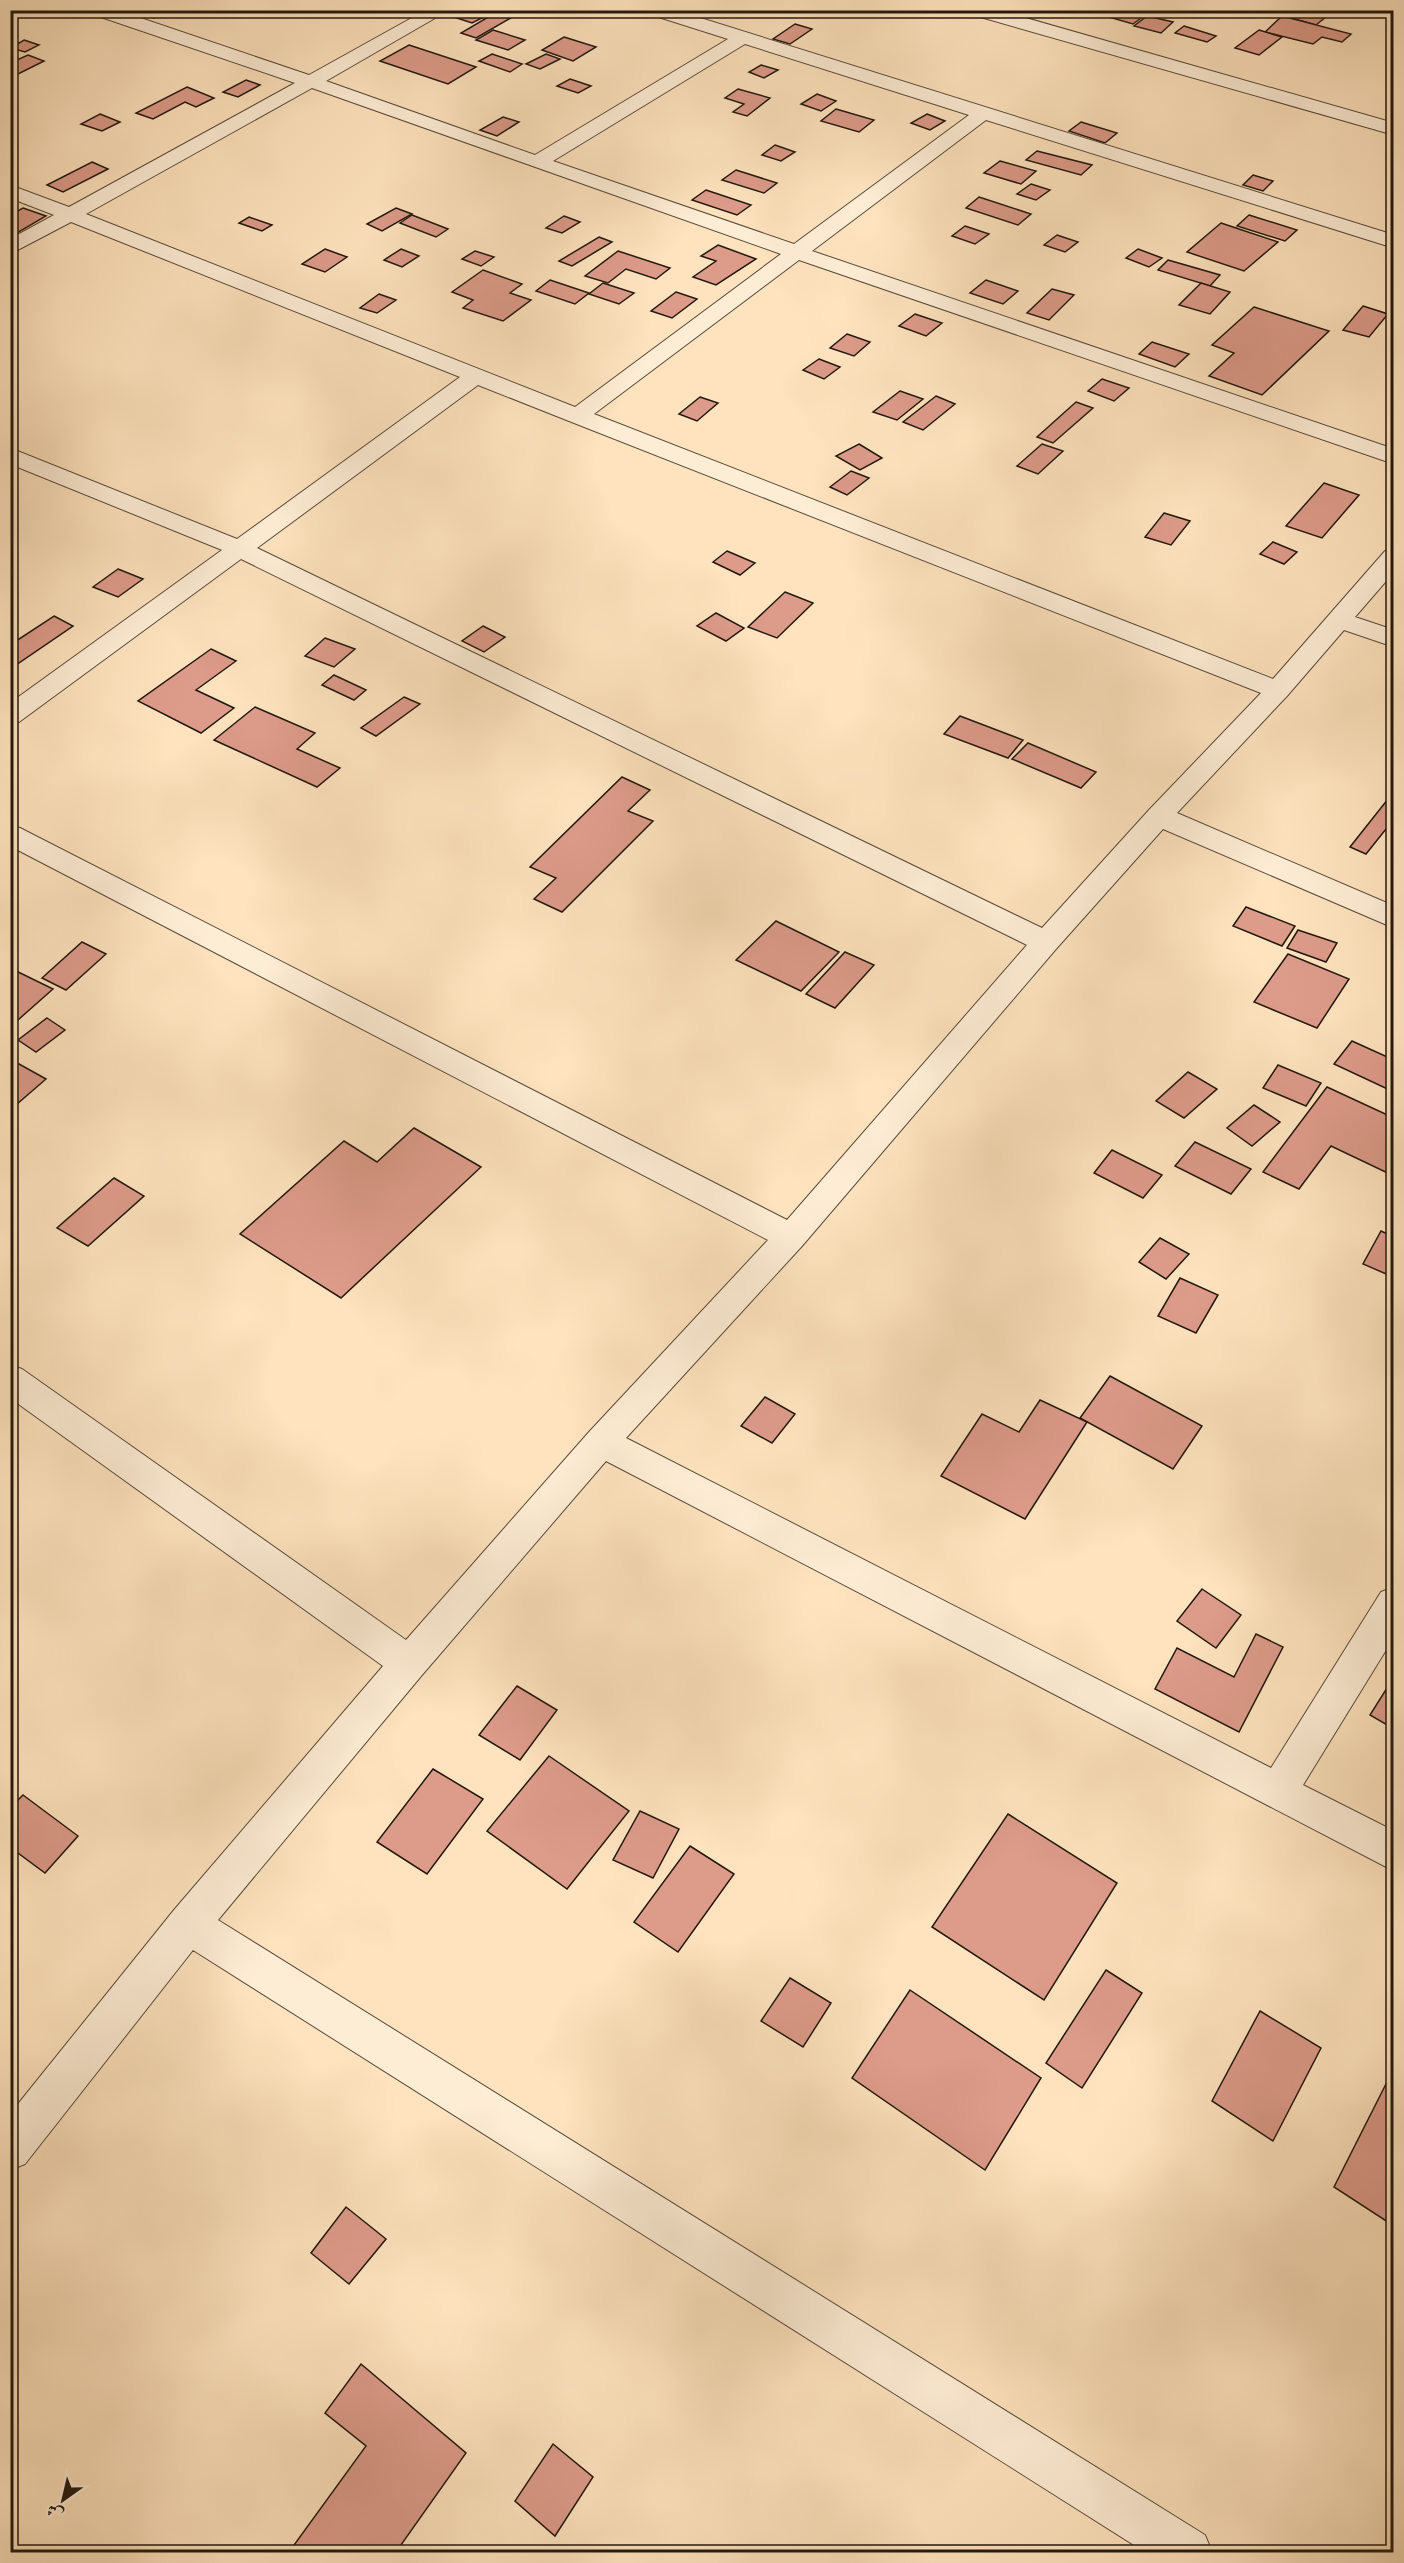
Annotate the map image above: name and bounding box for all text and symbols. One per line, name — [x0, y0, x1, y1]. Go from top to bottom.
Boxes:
north arrow — [33, 2470, 93, 2530]
text: ش — [43, 2500, 67, 2524]

